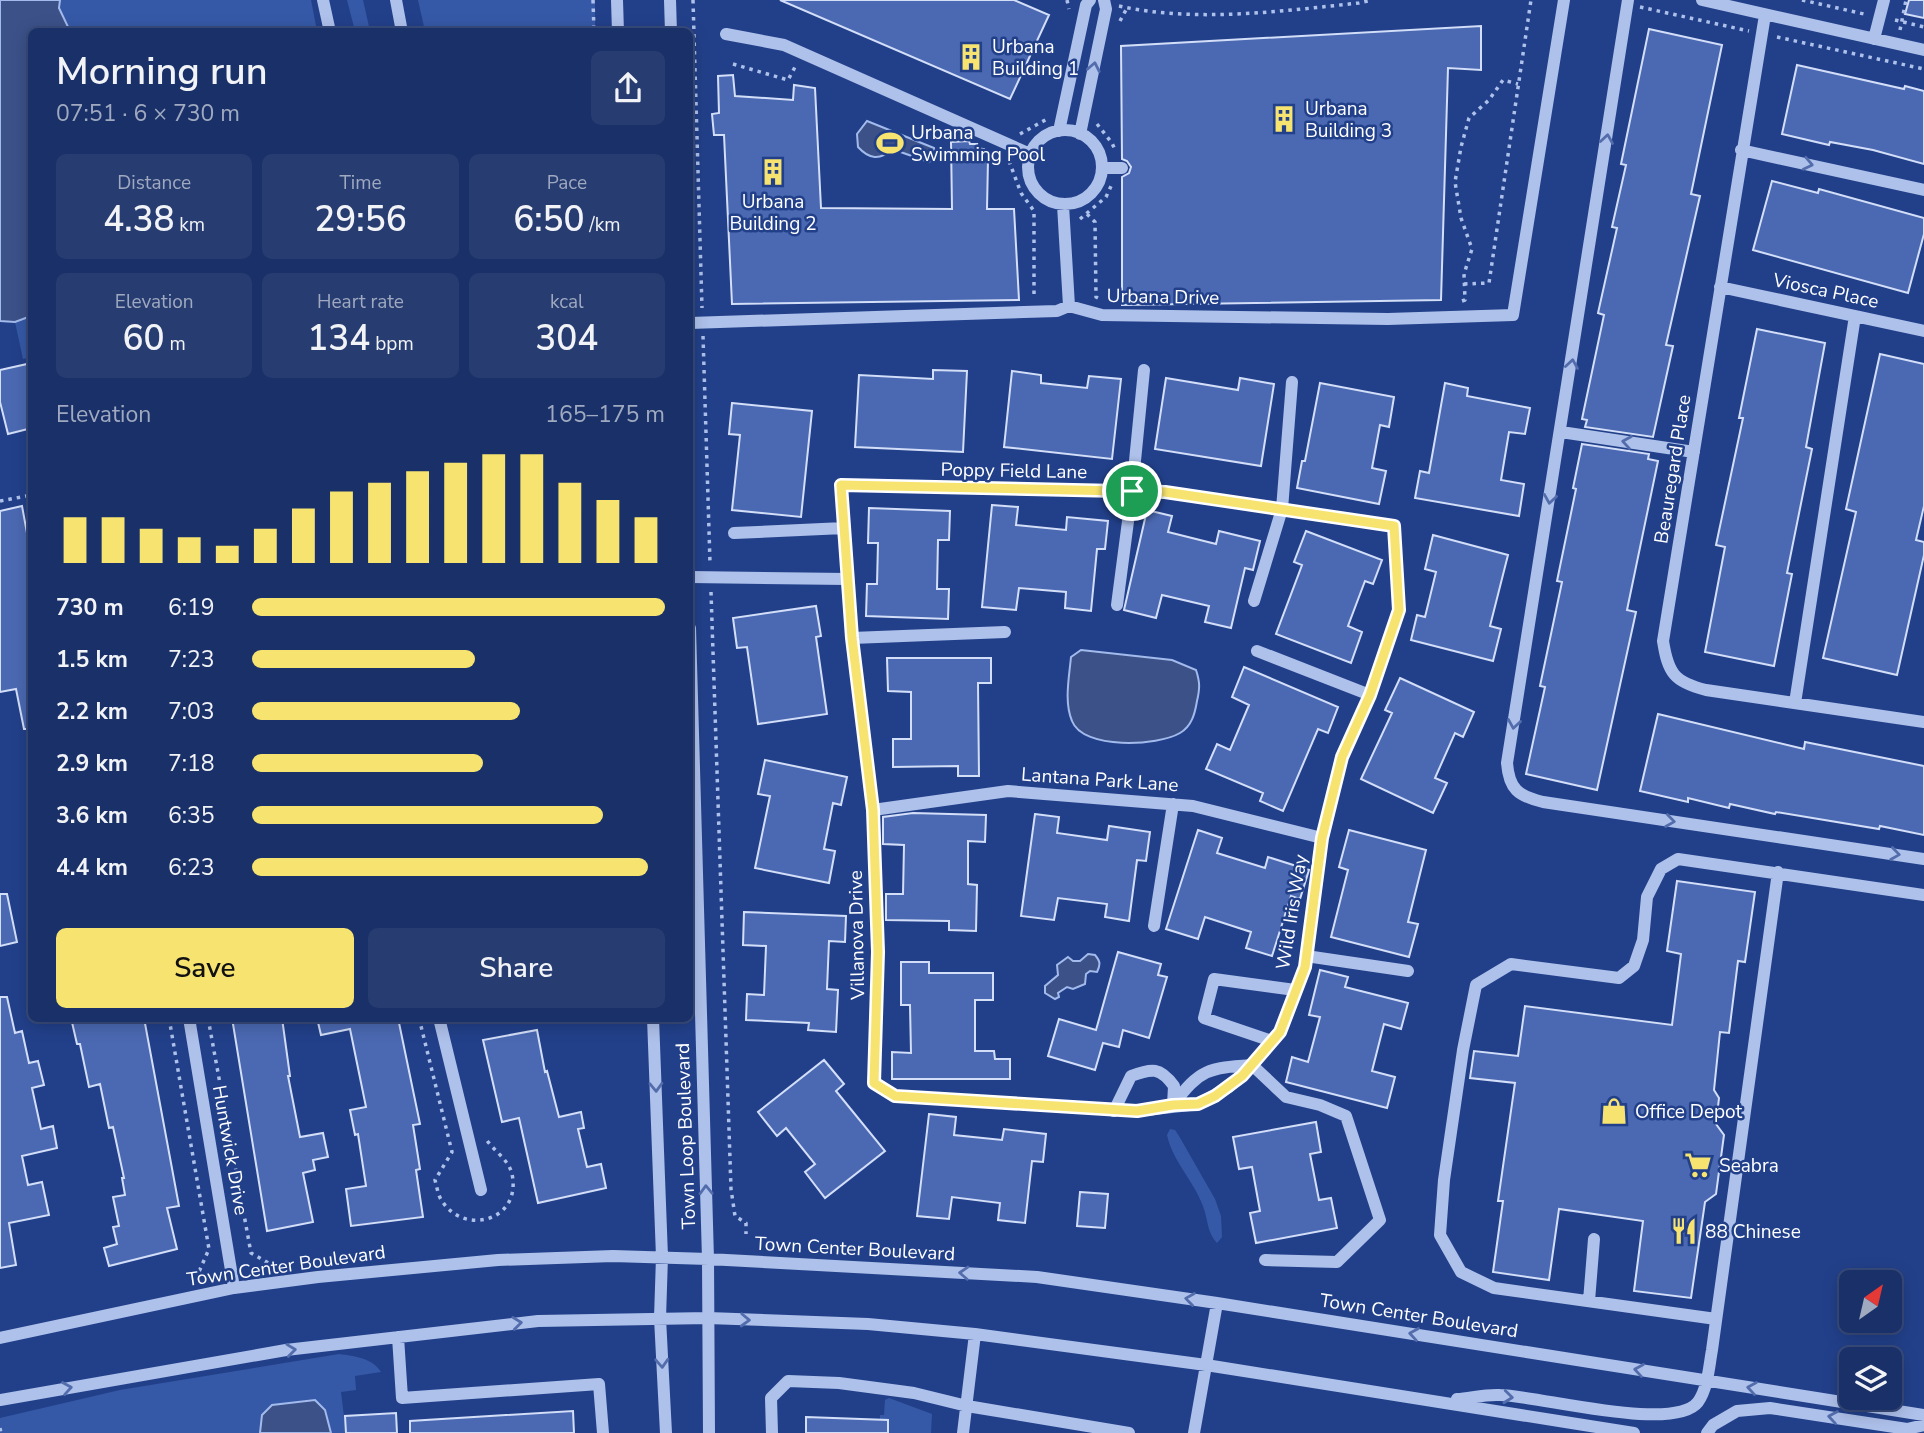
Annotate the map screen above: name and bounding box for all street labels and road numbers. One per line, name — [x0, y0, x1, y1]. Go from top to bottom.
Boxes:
street label: Viosca Place — [1770, 267, 1881, 315]
street label: Urbana Drive — [1106, 283, 1219, 311]
street label: Beauregard Place — [1648, 393, 1698, 546]
street label: Poppy Field Lane — [940, 457, 1087, 485]
street label: Lantana Park Lane — [1020, 762, 1180, 798]
street label: Wild Iris Way — [1270, 852, 1314, 972]
street label: Villanova Drive — [843, 870, 871, 1001]
street label: Town Loop Boulevard — [670, 1042, 702, 1230]
street label: Huntwick Drive — [206, 1083, 254, 1217]
street label: Town Center Boulevard — [754, 1231, 956, 1267]
street label: Town Center Boulevard — [185, 1239, 387, 1293]
street label: Town Center Boulevard — [1318, 1287, 1520, 1345]

